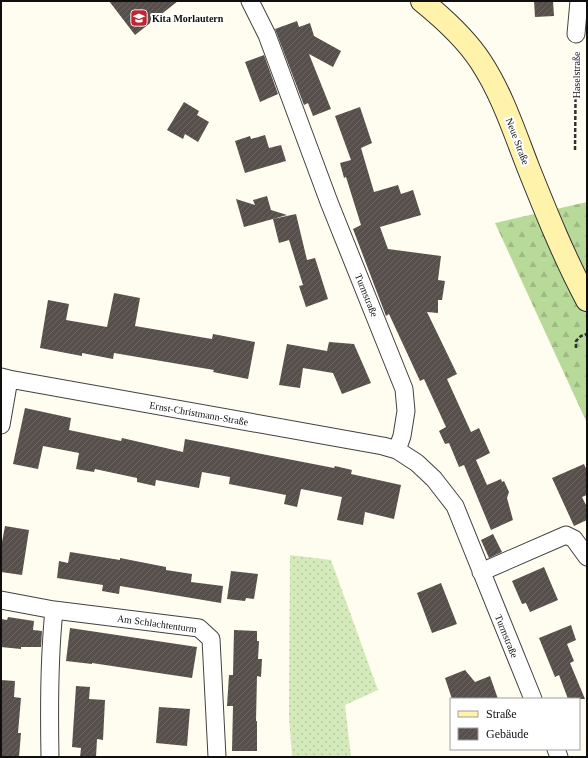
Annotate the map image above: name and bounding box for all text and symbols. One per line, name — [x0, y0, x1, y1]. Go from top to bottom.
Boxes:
school or university icon: Kita Morlautern — [129, 8, 149, 28]
place label: Kita Morlautern — [152, 13, 224, 24]
street label: Haselstraße — [571, 51, 582, 98]
street label: Neue Straße — [504, 116, 532, 167]
street label: Turmstraße — [353, 272, 380, 319]
street label: Ernst-Christmann-Straße — [149, 399, 250, 428]
street label: Am Schlachtenturm — [116, 612, 198, 635]
street label: Turmstraße — [493, 613, 520, 660]
legend — [450, 698, 580, 750]
text: Straße — [486, 707, 517, 721]
text: Gebäude — [486, 727, 529, 741]

